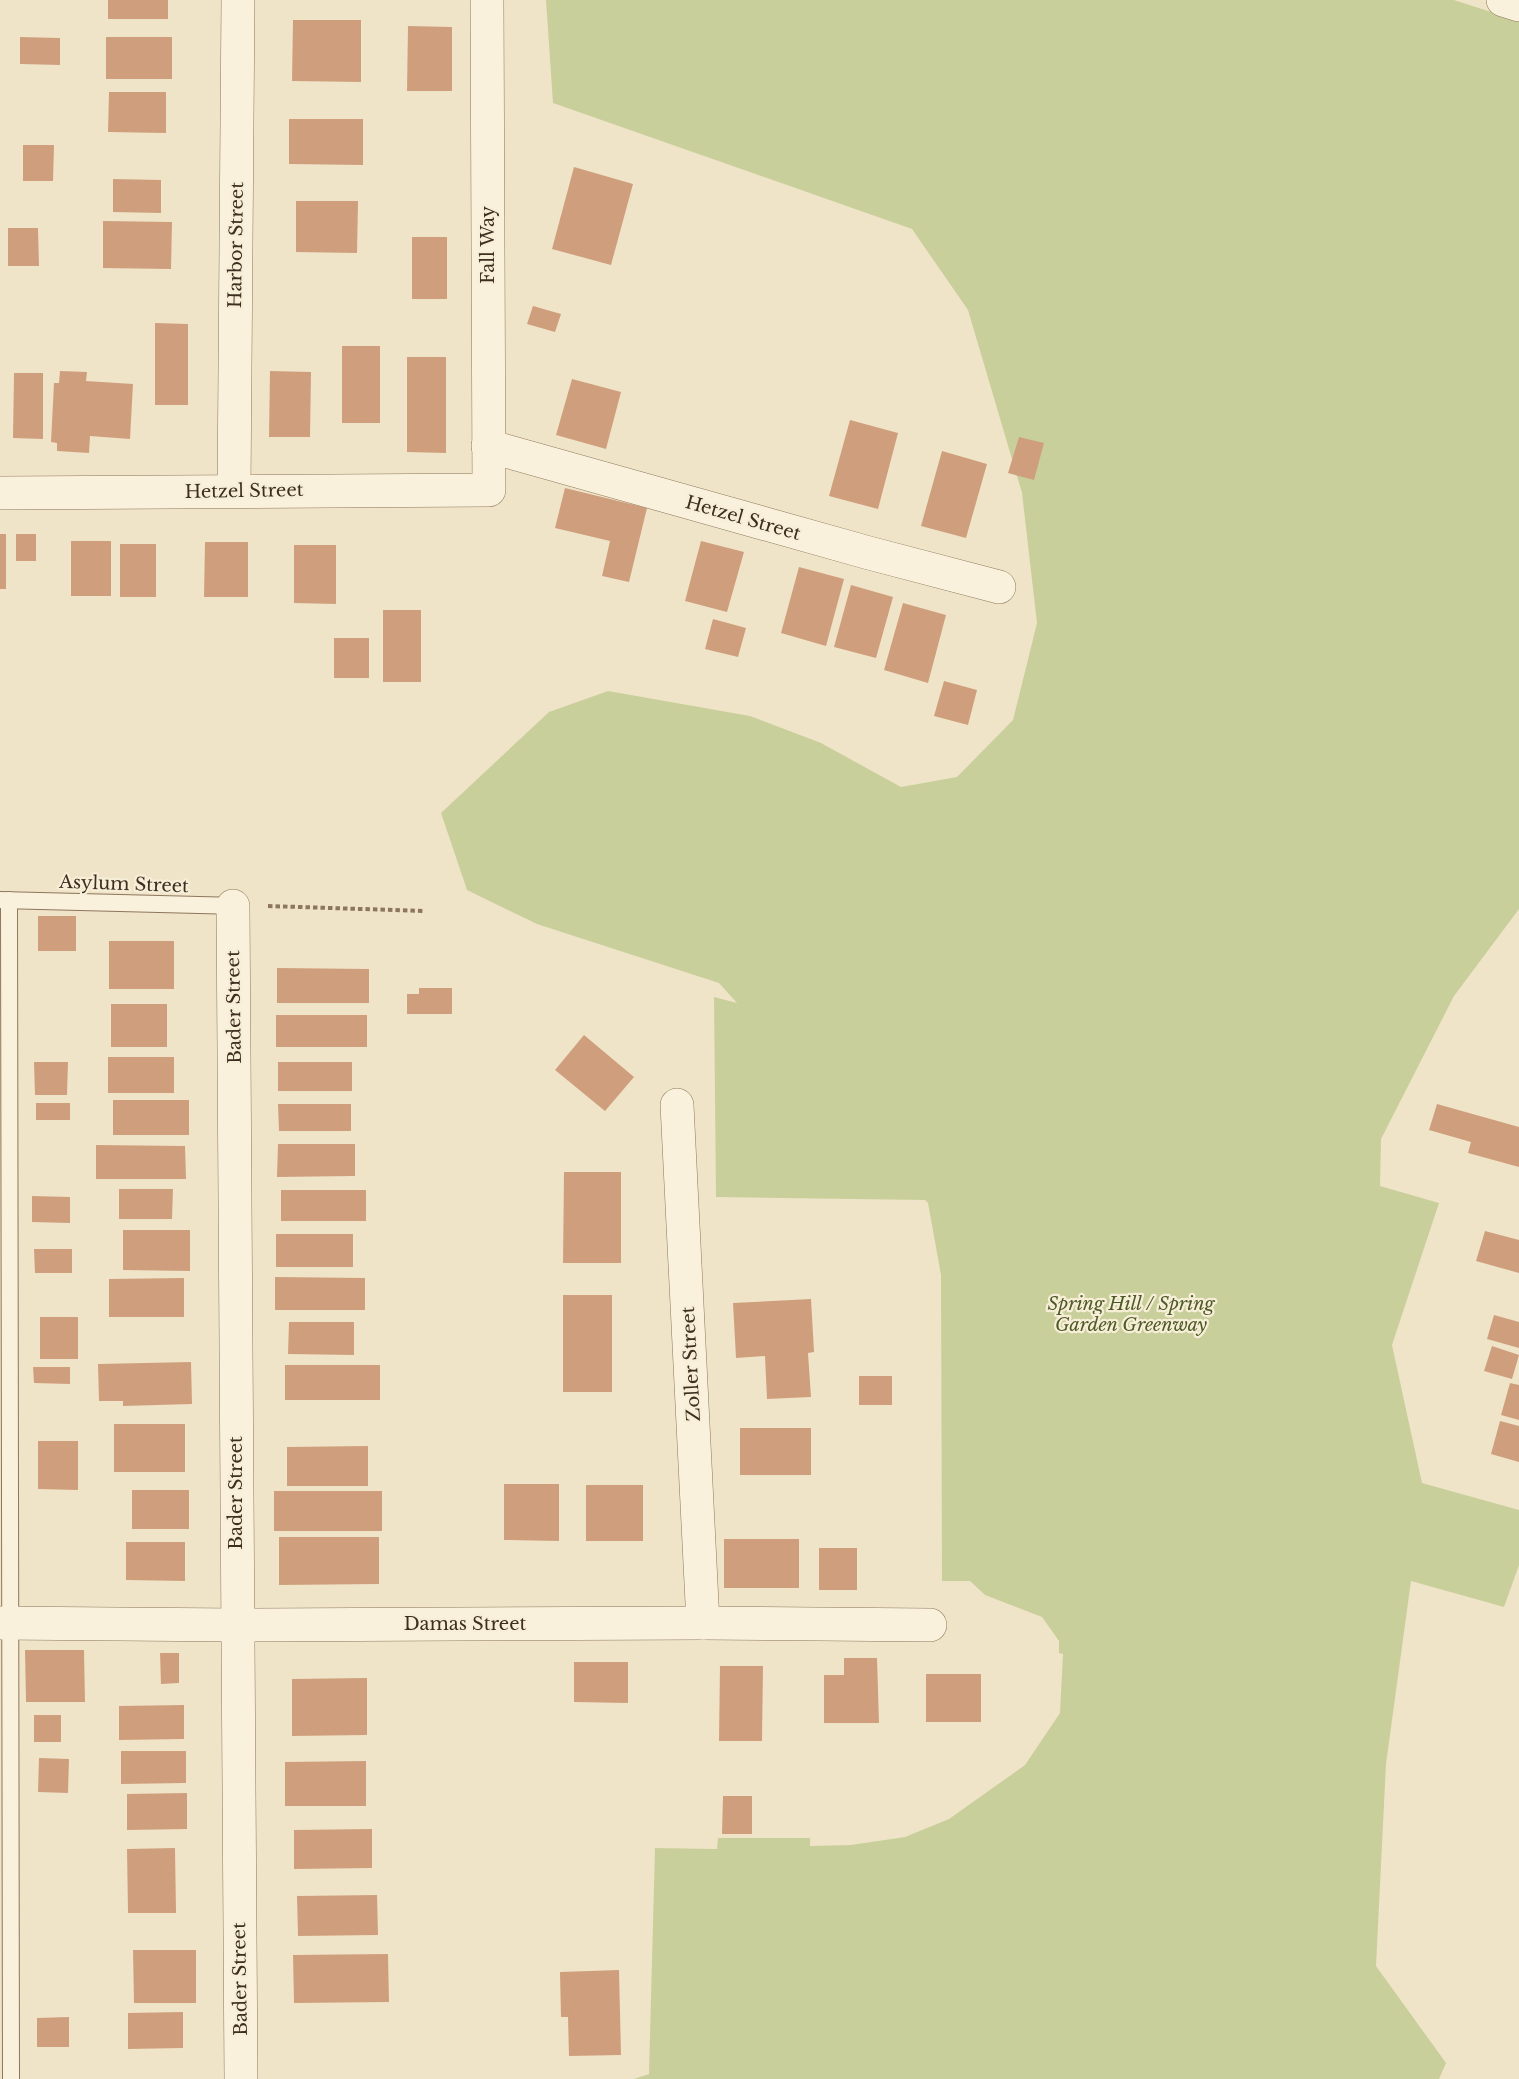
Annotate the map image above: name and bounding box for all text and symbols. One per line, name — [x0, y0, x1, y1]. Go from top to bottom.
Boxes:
street label: Harbor Street — [224, 182, 248, 308]
street label: Fall Way — [477, 205, 499, 284]
street label: Hetzel Street — [184, 479, 304, 503]
street label: Hetzel Street — [683, 491, 803, 545]
street label: Asylum Street — [58, 871, 189, 897]
street label: Bader Street — [222, 950, 246, 1064]
park label: Spring Hill / Spring Garden Greenway — [1048, 1293, 1216, 1336]
street label: Zoller Street — [677, 1306, 705, 1422]
street label: Bader Street — [225, 1436, 247, 1550]
street label: Damas Street — [404, 1613, 526, 1635]
street label: Bader Street — [228, 1922, 252, 2036]

